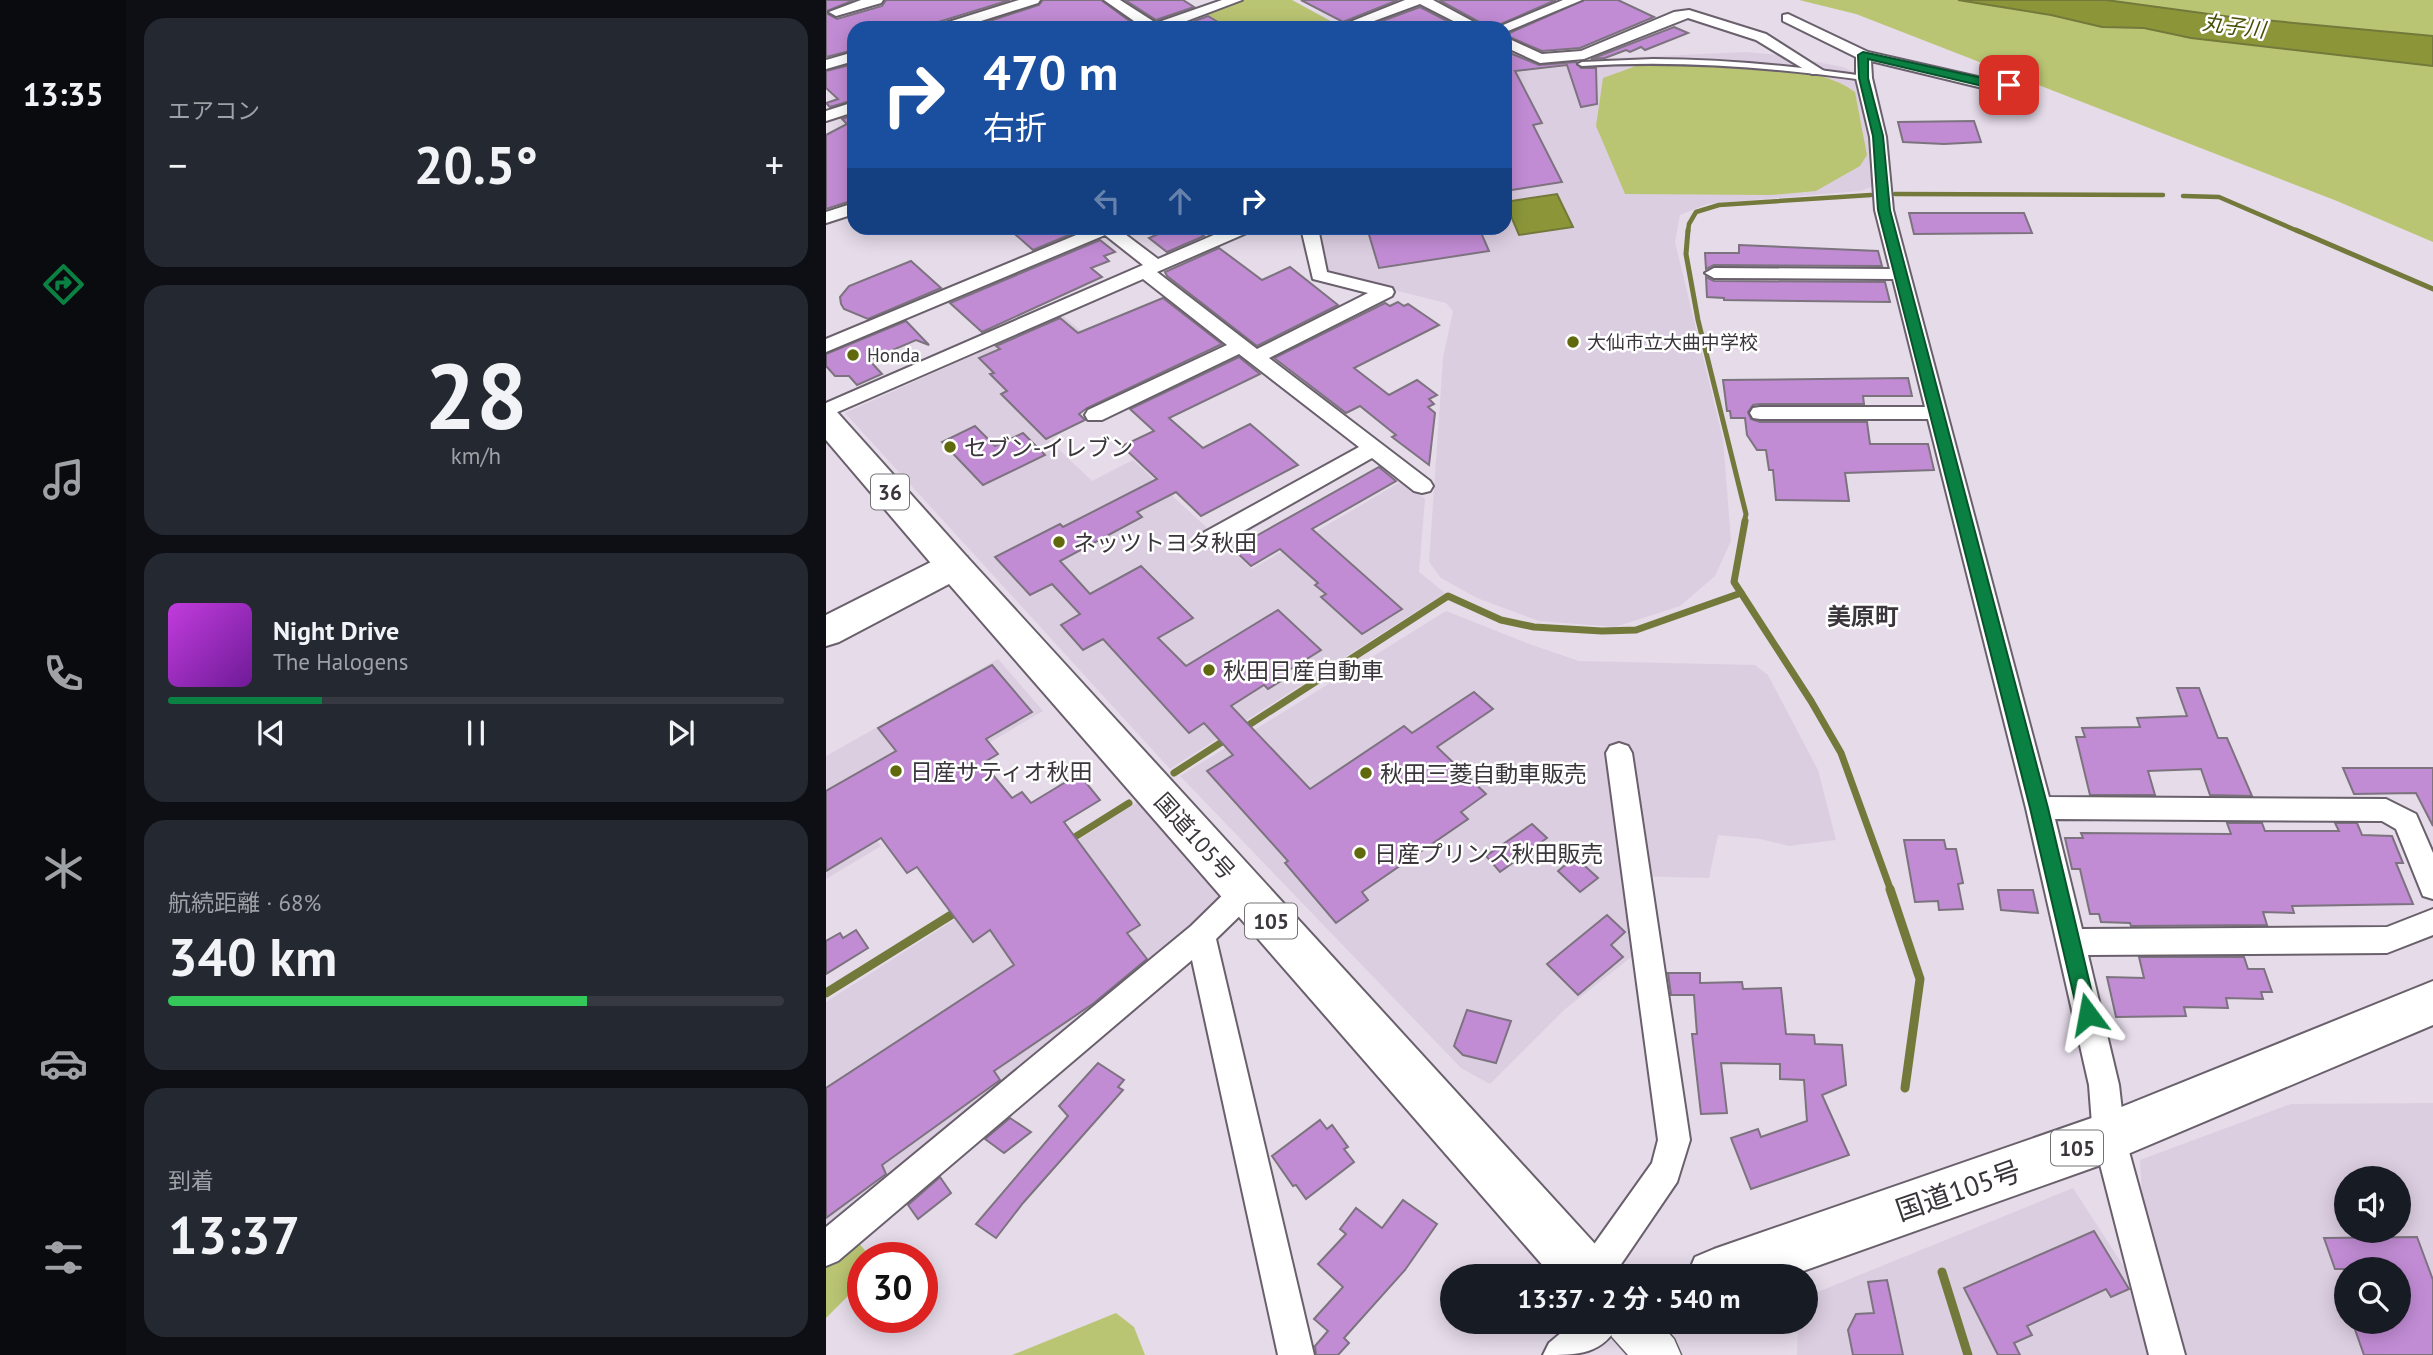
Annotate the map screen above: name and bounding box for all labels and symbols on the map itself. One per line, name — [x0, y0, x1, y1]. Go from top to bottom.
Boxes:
water label: 丸子川 — [2201, 9, 2269, 43]
pin — [1979, 55, 2039, 115]
place label: 大仙市立大曲中学校 — [1587, 330, 1758, 354]
marker: 大仙市立大曲中学校 — [1565, 334, 1581, 350]
place label: Honda — [867, 343, 920, 367]
marker: Honda — [845, 347, 861, 363]
place label: セブン-イレブン — [964, 433, 1133, 462]
marker: セブン-イレブン — [942, 439, 958, 455]
road number: 36 — [871, 475, 909, 510]
place label: ネッツトヨタ秋田 — [1073, 528, 1257, 557]
marker: ネッツトヨタ秋田 — [1051, 534, 1067, 550]
district label: 美原町 — [1827, 601, 1899, 632]
place label: 秋田日産自動車 — [1223, 656, 1384, 685]
marker: 秋田日産自動車 — [1201, 662, 1217, 678]
place label: 日産サティオ秋田 — [910, 757, 1093, 786]
place label: 秋田三菱自動車販売 — [1380, 759, 1587, 788]
marker: 日産サティオ秋田 — [888, 763, 904, 779]
marker: 秋田三菱自動車販売 — [1358, 765, 1374, 781]
street label: 国道105号 — [1149, 787, 1241, 885]
place label: 日産プリンス秋田販売 — [1374, 839, 1604, 868]
marker: 日産プリンス秋田販売 — [1352, 845, 1368, 861]
road number: 105 — [1245, 904, 1297, 939]
position arrow — [2051, 977, 2125, 1051]
road number: 105 — [2051, 1130, 2103, 1166]
street label: 国道105号 — [1891, 1151, 2025, 1229]
speed limit sign: 30 — [847, 1242, 938, 1333]

